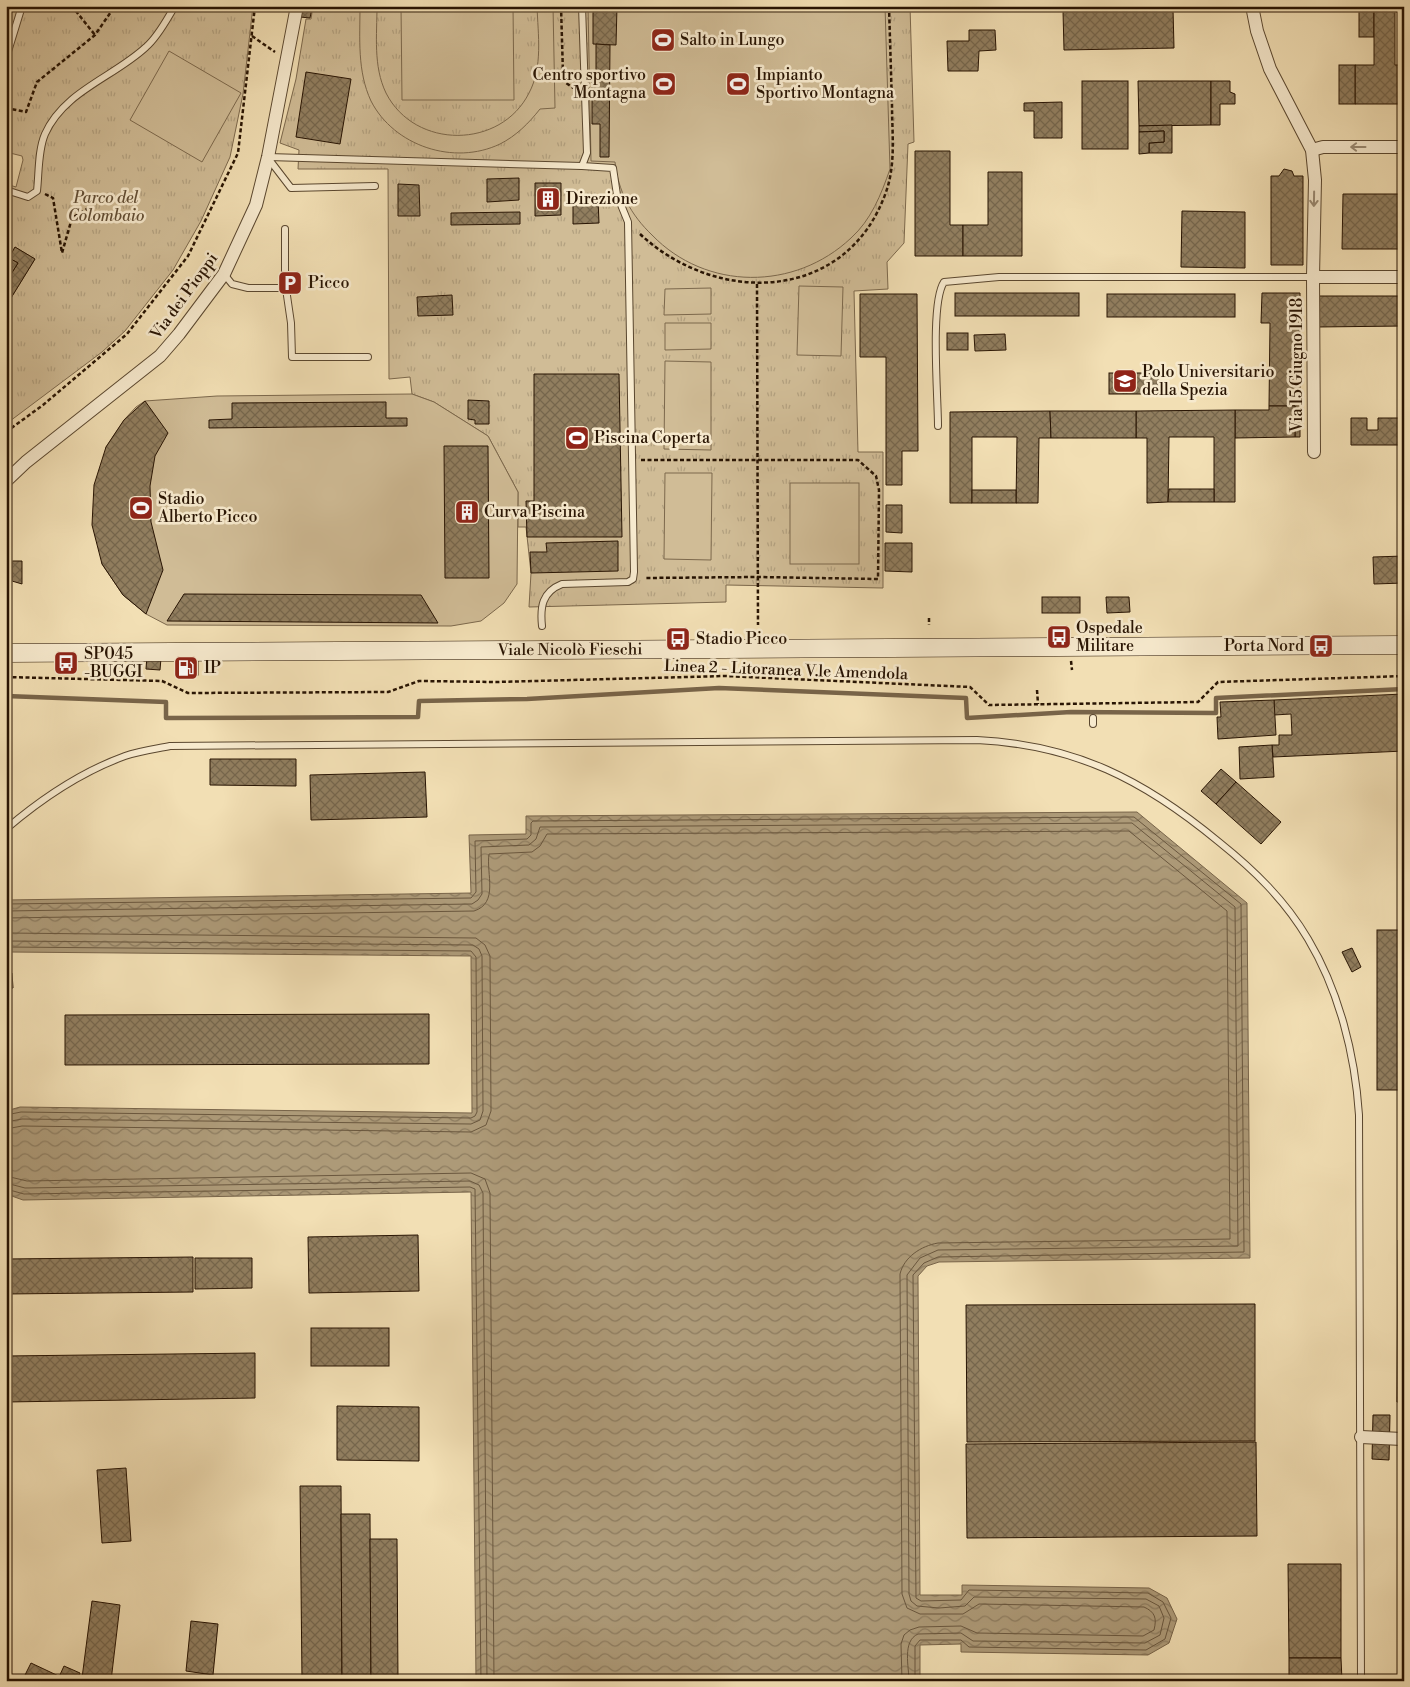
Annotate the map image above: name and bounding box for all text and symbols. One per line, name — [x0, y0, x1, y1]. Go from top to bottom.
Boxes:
sports icon: Salto in Lungo — [650, 27, 676, 53]
place label: Salto in Lungo — [680, 30, 784, 50]
place label: Centro sportivo Montagna — [533, 65, 647, 103]
place label: Impianto Sportivo Montagna — [756, 65, 895, 103]
sports icon: Centro sportivo Montagna — [651, 71, 677, 97]
sports icon: Impianto Sportivo Montagna — [725, 71, 751, 97]
one-way arrow — [1350, 142, 1366, 152]
building icon: Direzione — [535, 186, 561, 212]
park label: Parco del Colombaio — [68, 188, 144, 226]
place label: Direzione — [566, 189, 638, 209]
one-way arrow — [1309, 190, 1319, 206]
street label: Via dei Pioppi — [145, 249, 222, 344]
parking icon: Picco — [277, 270, 303, 296]
place label: Picco — [308, 273, 349, 293]
street label: Via 15 Giugno 1918 — [1287, 298, 1307, 433]
place label: Polo Universitario della Spezia — [1142, 362, 1274, 400]
school or university icon: Polo Universitario della Spezia — [1112, 368, 1138, 394]
sports icon: Piscina Coperta — [564, 425, 590, 451]
place label: Piscina Coperta — [594, 428, 711, 448]
place label: Stadio Alberto Picco — [157, 489, 257, 527]
sports icon: Stadio Alberto Picco — [128, 495, 154, 521]
building icon: Curva Piscina — [454, 499, 480, 525]
place label: Curva Piscina — [484, 502, 586, 522]
place label: Ospedale Militare — [1076, 618, 1143, 656]
bus stop icon: Ospedale Militare — [1046, 624, 1072, 650]
bus stop icon: Stadio Picco — [665, 626, 691, 652]
place label: Stadio Picco — [696, 629, 787, 649]
bus stop icon: Porta Nord — [1308, 633, 1334, 659]
place label: Porta Nord — [1224, 636, 1304, 656]
street label: Viale Nicolò Fieschi — [496, 639, 642, 660]
place label: SP045 -BUGGI — [84, 644, 143, 682]
bus stop icon: SP045 -BUGGI — [53, 650, 79, 676]
fuel station icon: IP — [173, 655, 199, 681]
street label: Linea 2 - Litoranea V.le Amendola — [664, 656, 909, 684]
place label: IP — [204, 658, 221, 678]

